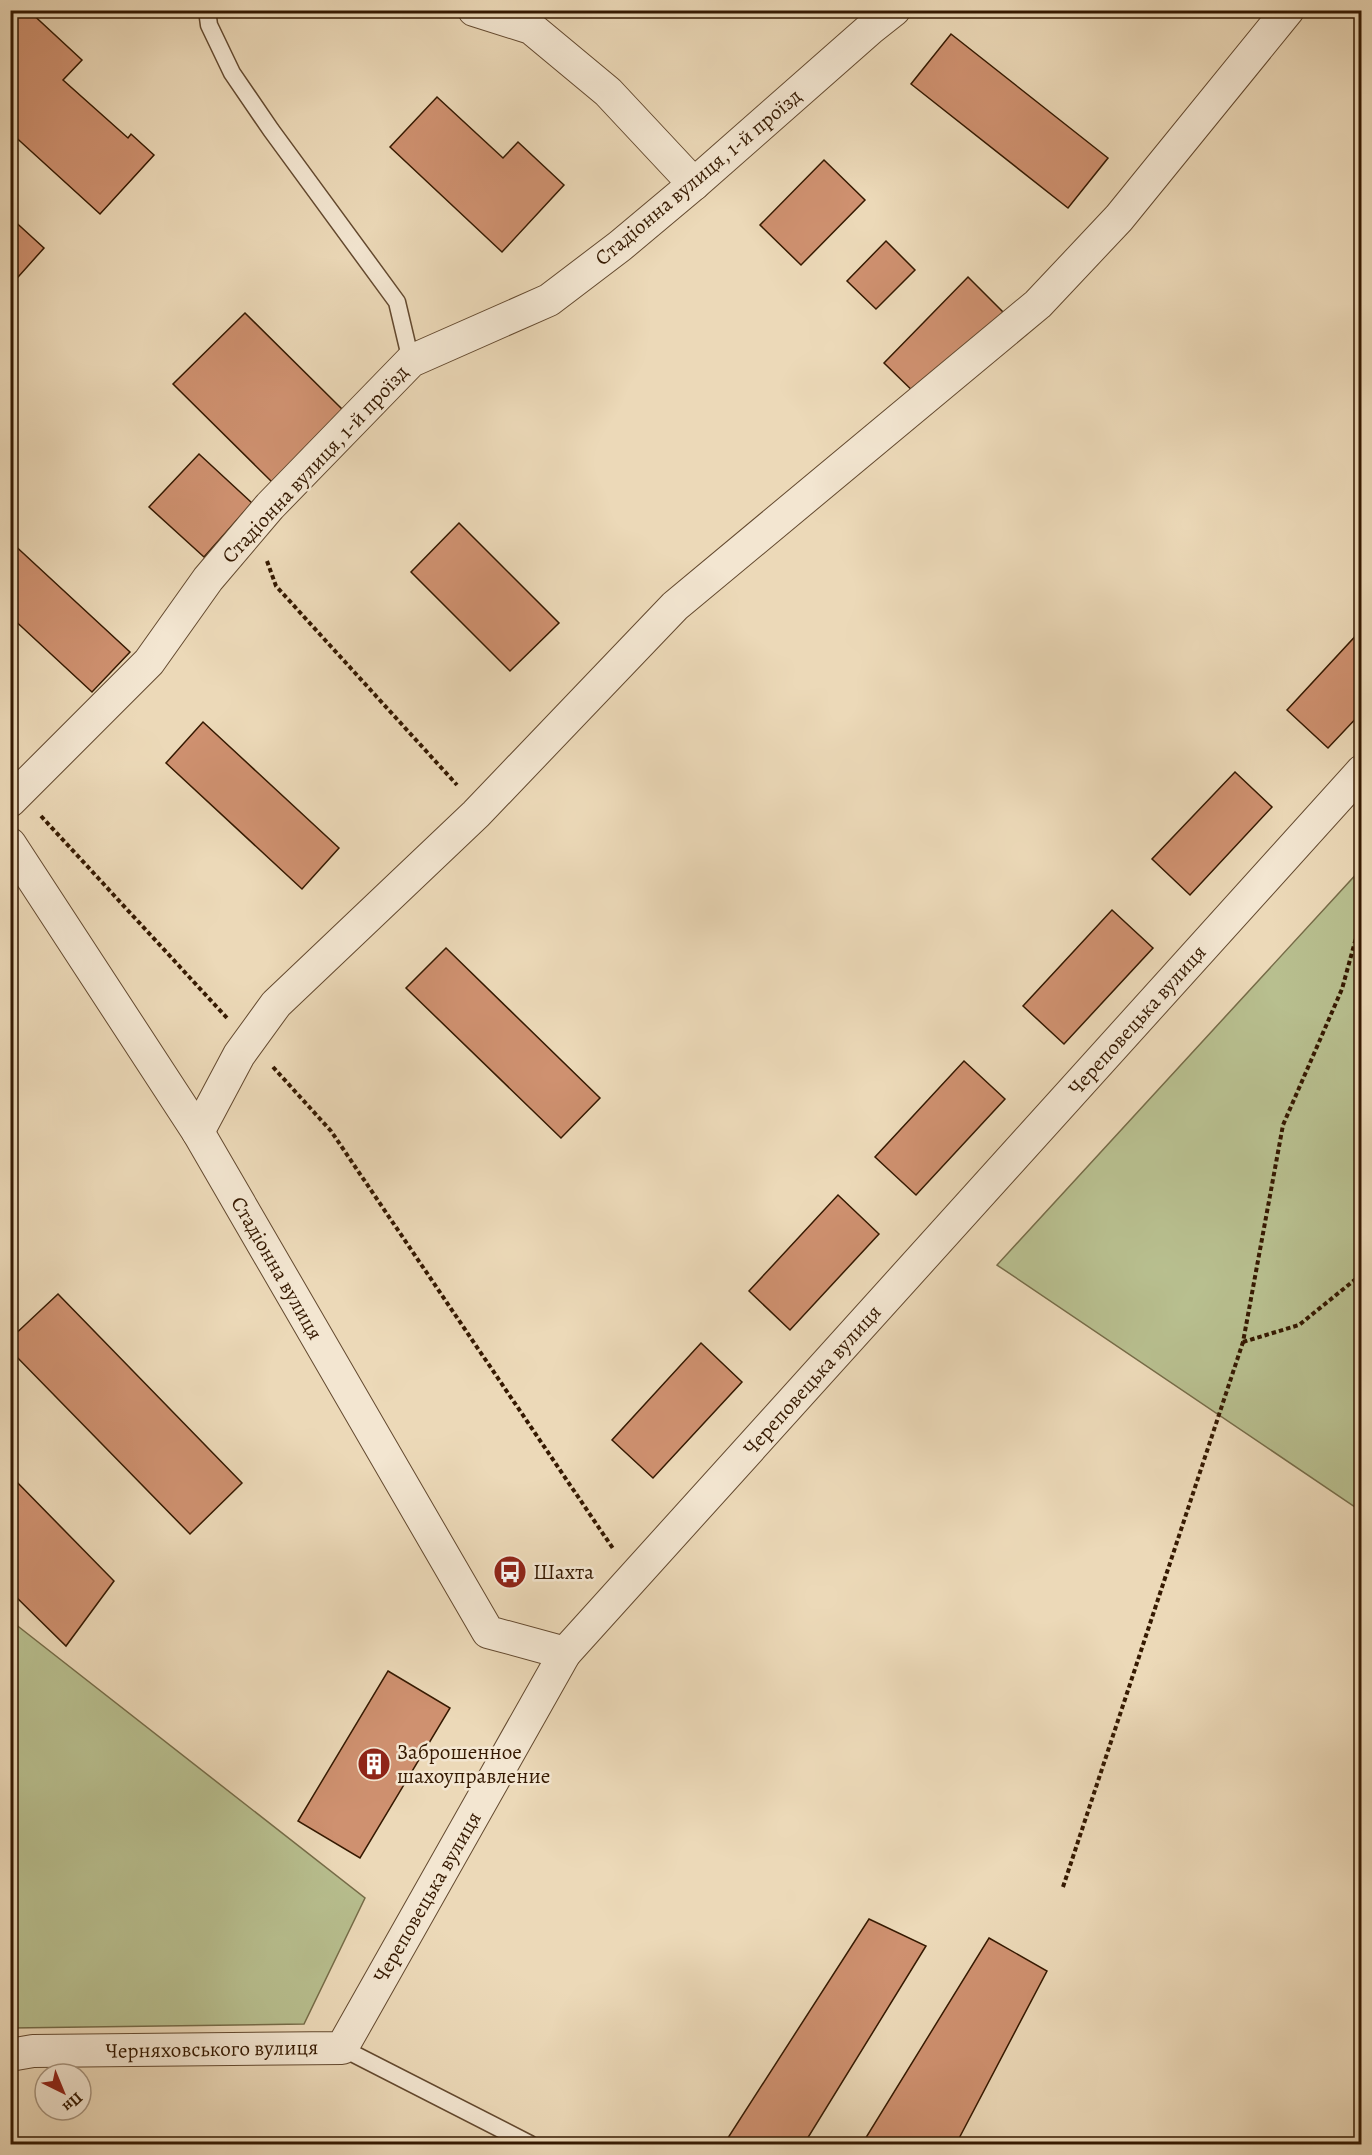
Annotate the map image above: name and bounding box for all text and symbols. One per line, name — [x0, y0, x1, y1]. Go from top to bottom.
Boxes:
street label: Стадіонна вулиця, 1-й проїзд — [589, 82, 807, 272]
street label: Стадіонна вулиця, 1-й проїзд — [216, 359, 414, 569]
street label: Череповецька вулиця — [1062, 939, 1212, 1101]
street label: Стадіонна вулиця — [225, 1191, 329, 1345]
street label: Череповецька вулиця — [737, 1299, 887, 1461]
bus stop icon: Шахта — [492, 1554, 528, 1590]
place label: Шахта — [533, 1558, 594, 1586]
place label: Заброшенное шахоуправление — [397, 1738, 550, 1790]
building icon: Заброшенное шахоуправление — [356, 1746, 392, 1782]
street label: Череповецька вулиця — [366, 1806, 488, 1988]
street label: Черняховського вулиця — [105, 2033, 319, 2065]
north arrow — [33, 2062, 93, 2122]
text: Пн — [57, 2087, 88, 2117]

